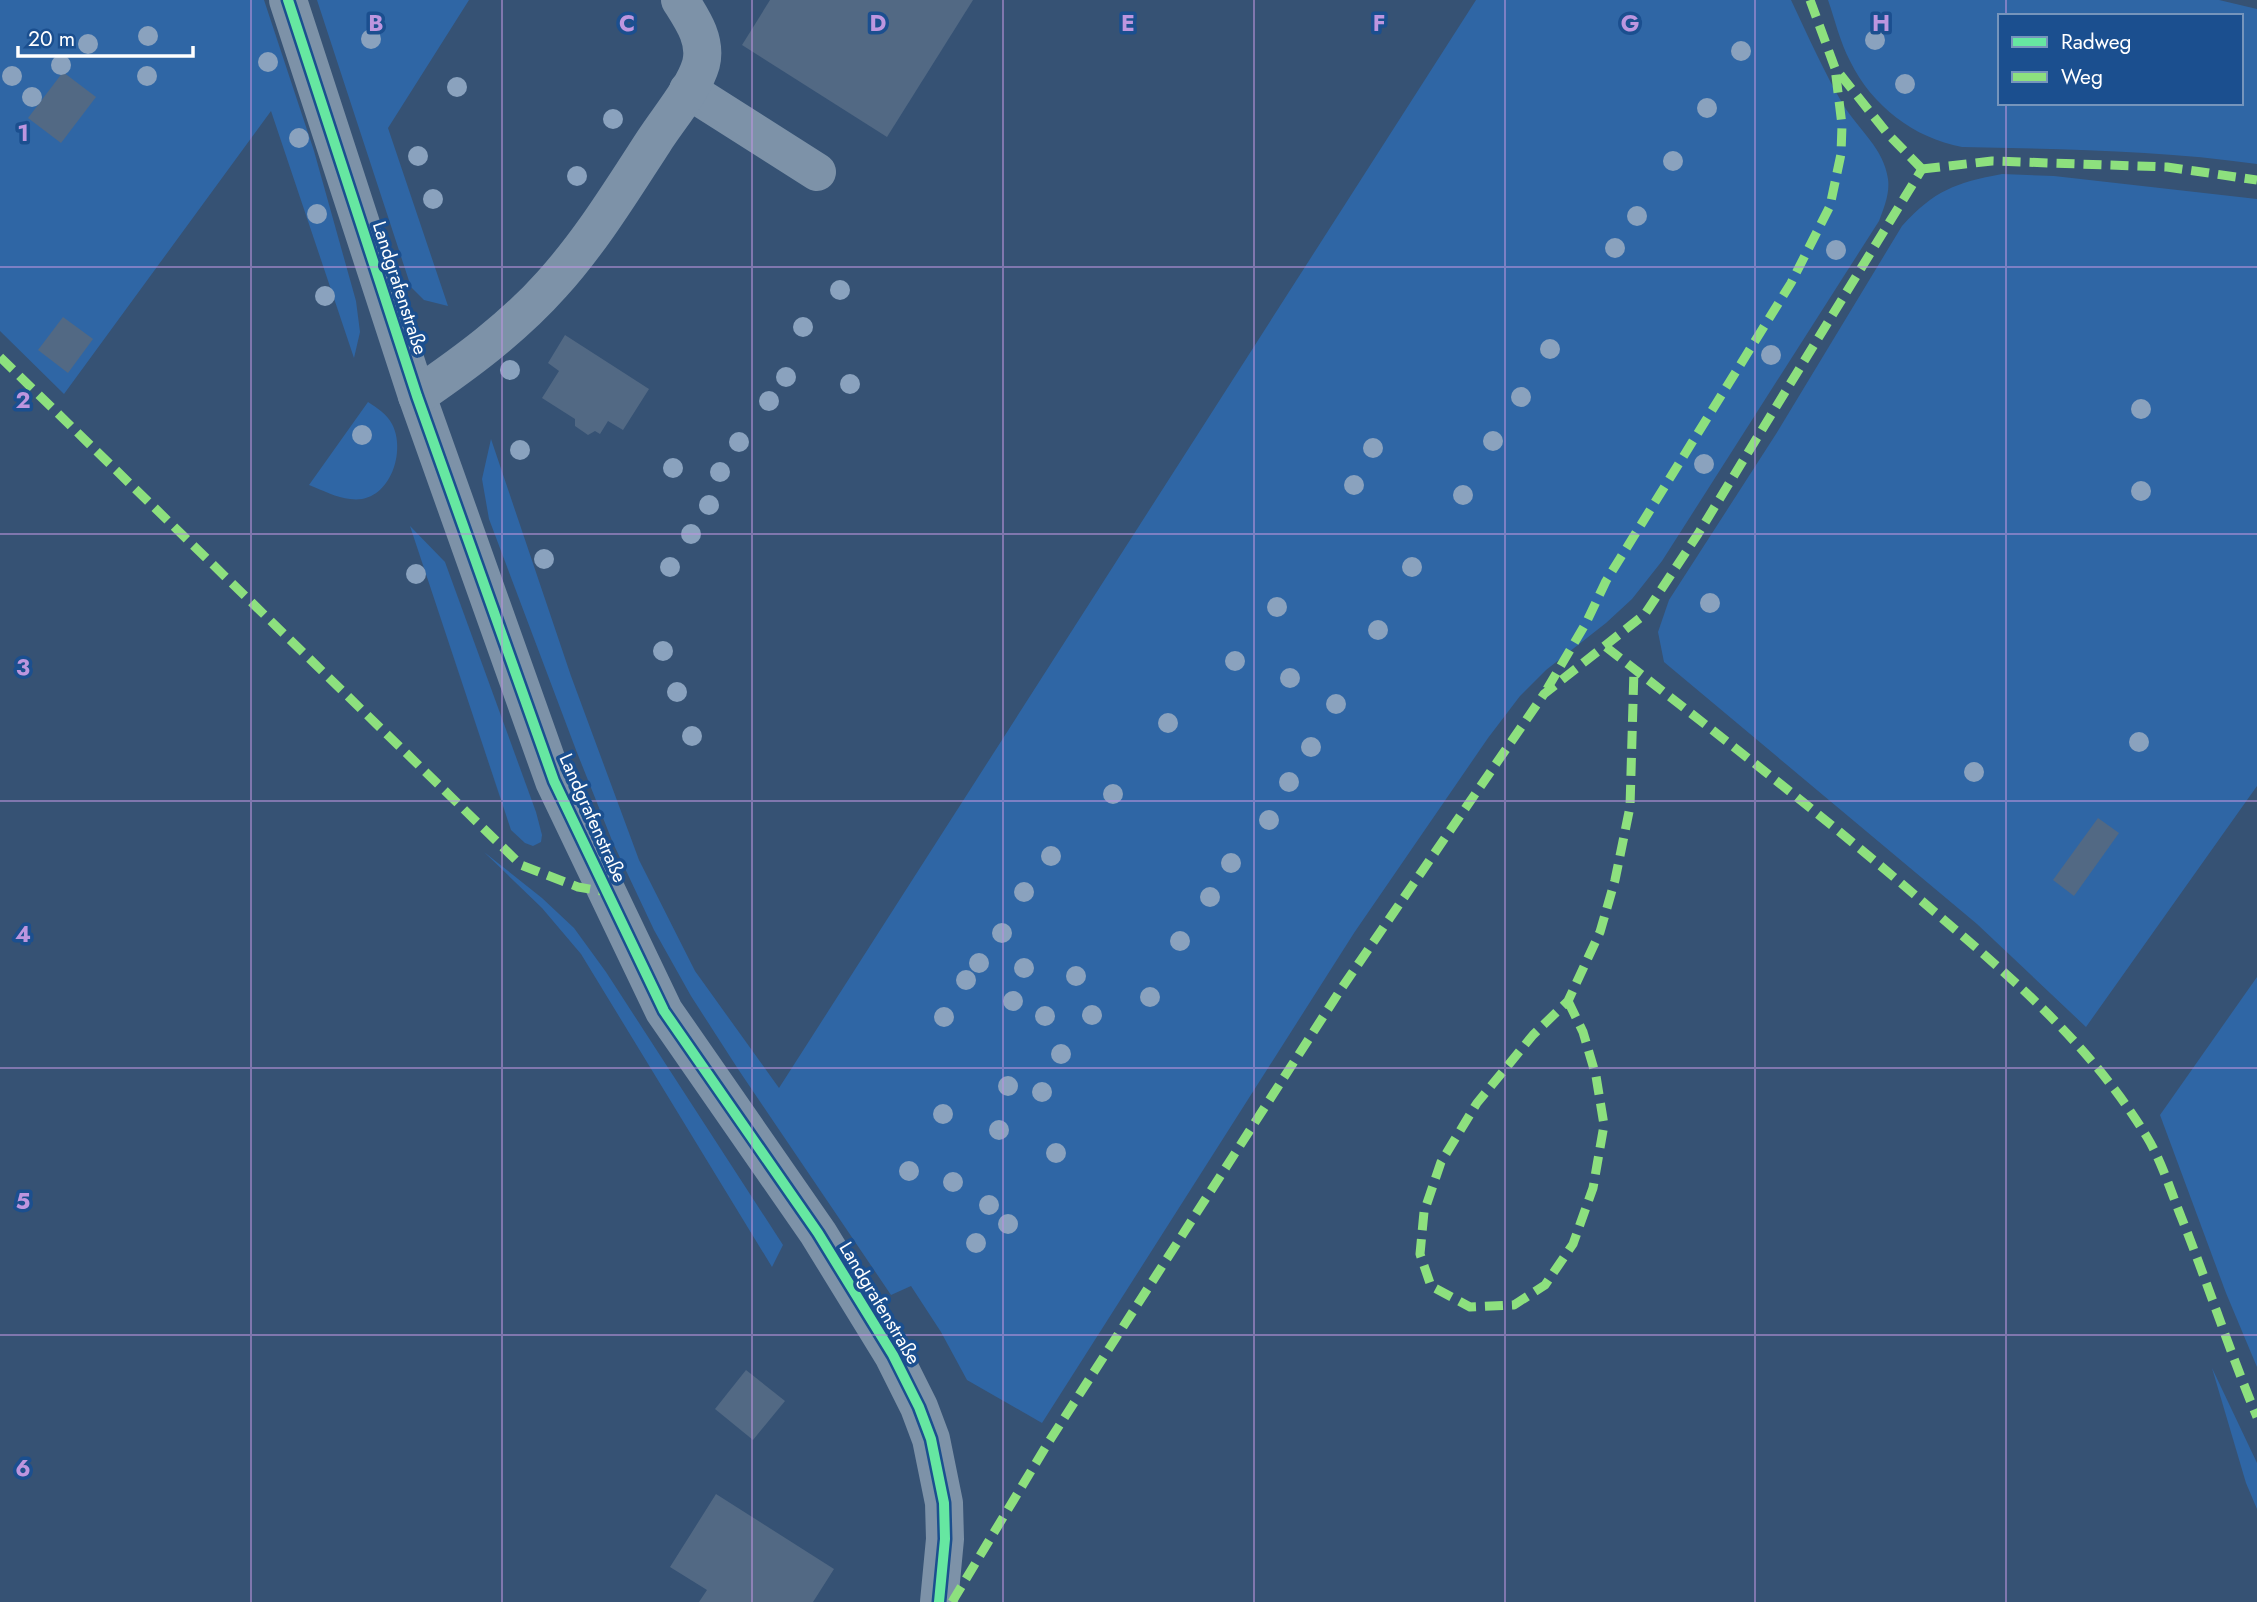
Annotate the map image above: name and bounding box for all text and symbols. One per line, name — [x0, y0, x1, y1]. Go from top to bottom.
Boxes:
text: B — [368, 6, 384, 40]
text: C — [619, 6, 635, 40]
text: D — [870, 6, 887, 40]
text: E — [1121, 6, 1135, 40]
text: F — [1373, 6, 1385, 40]
text: G — [1621, 6, 1639, 40]
text: H — [1872, 6, 1890, 40]
scale bar — [18, 14, 192, 58]
legend — [1998, 14, 2243, 105]
text: 20 m — [28, 24, 75, 54]
text: Radweg — [2061, 27, 2132, 57]
text: Weg — [2061, 62, 2103, 92]
text: 1 — [17, 116, 29, 150]
street label: Landgrafenstraße — [366, 218, 434, 358]
text: 2 — [15, 383, 31, 417]
text: 3 — [16, 650, 30, 684]
street label: Landgrafenstraße — [552, 749, 634, 887]
text: 4 — [15, 917, 31, 951]
text: 5 — [16, 1184, 30, 1218]
street label: Landgrafenstraße — [833, 1237, 927, 1370]
text: 6 — [15, 1451, 31, 1485]

